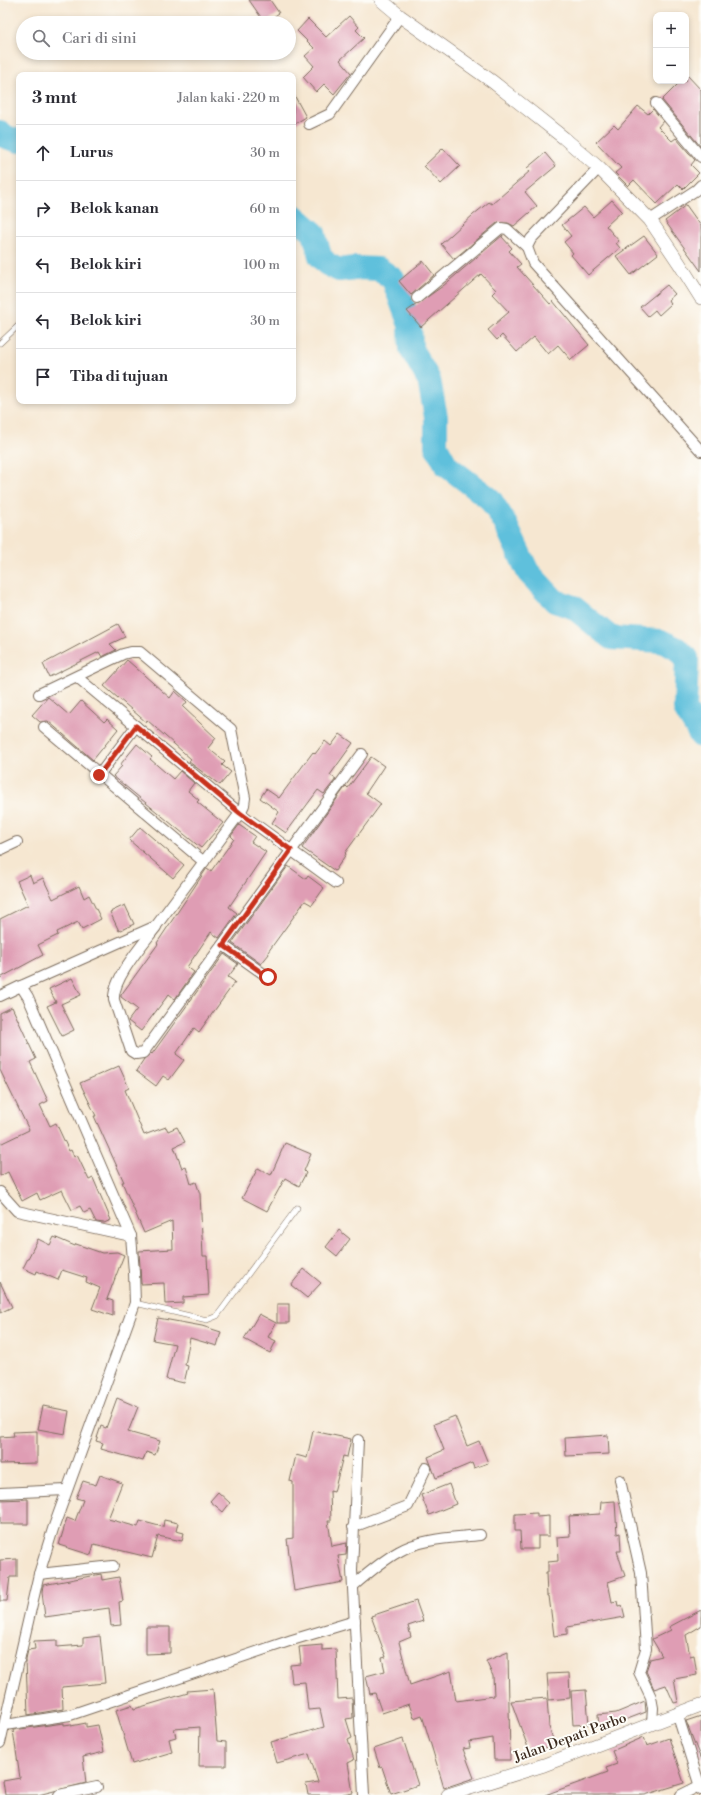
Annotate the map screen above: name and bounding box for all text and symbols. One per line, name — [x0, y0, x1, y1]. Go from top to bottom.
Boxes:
map controls — [653, 12, 689, 84]
button: + — [653, 12, 689, 48]
search box — [16, 16, 296, 60]
icon: search — [30, 27, 52, 49]
text: Cari di sini — [62, 29, 137, 48]
button: − — [653, 48, 689, 84]
text: 3 mnt — [32, 87, 77, 109]
text: Jalan kaki · 220 m — [177, 90, 280, 106]
icon: ahead — [32, 142, 54, 164]
text: Lurus — [70, 143, 113, 162]
text: 30 m — [250, 145, 280, 161]
icon: right — [32, 198, 54, 220]
text: Belok kanan — [70, 199, 159, 218]
text: 60 m — [249, 201, 280, 217]
icon: left — [32, 254, 54, 276]
text: Belok kiri — [70, 255, 141, 274]
text: 100 m — [244, 257, 280, 273]
icon: left — [32, 310, 54, 332]
text: Belok kiri — [70, 311, 141, 330]
text: 30 m — [250, 313, 280, 329]
icon: arrive — [32, 366, 54, 388]
text: Tiba di tujuan — [70, 367, 168, 386]
route end — [90, 766, 108, 784]
route start — [259, 968, 277, 986]
street label: Jalan Depati Parbo — [511, 1709, 629, 1767]

